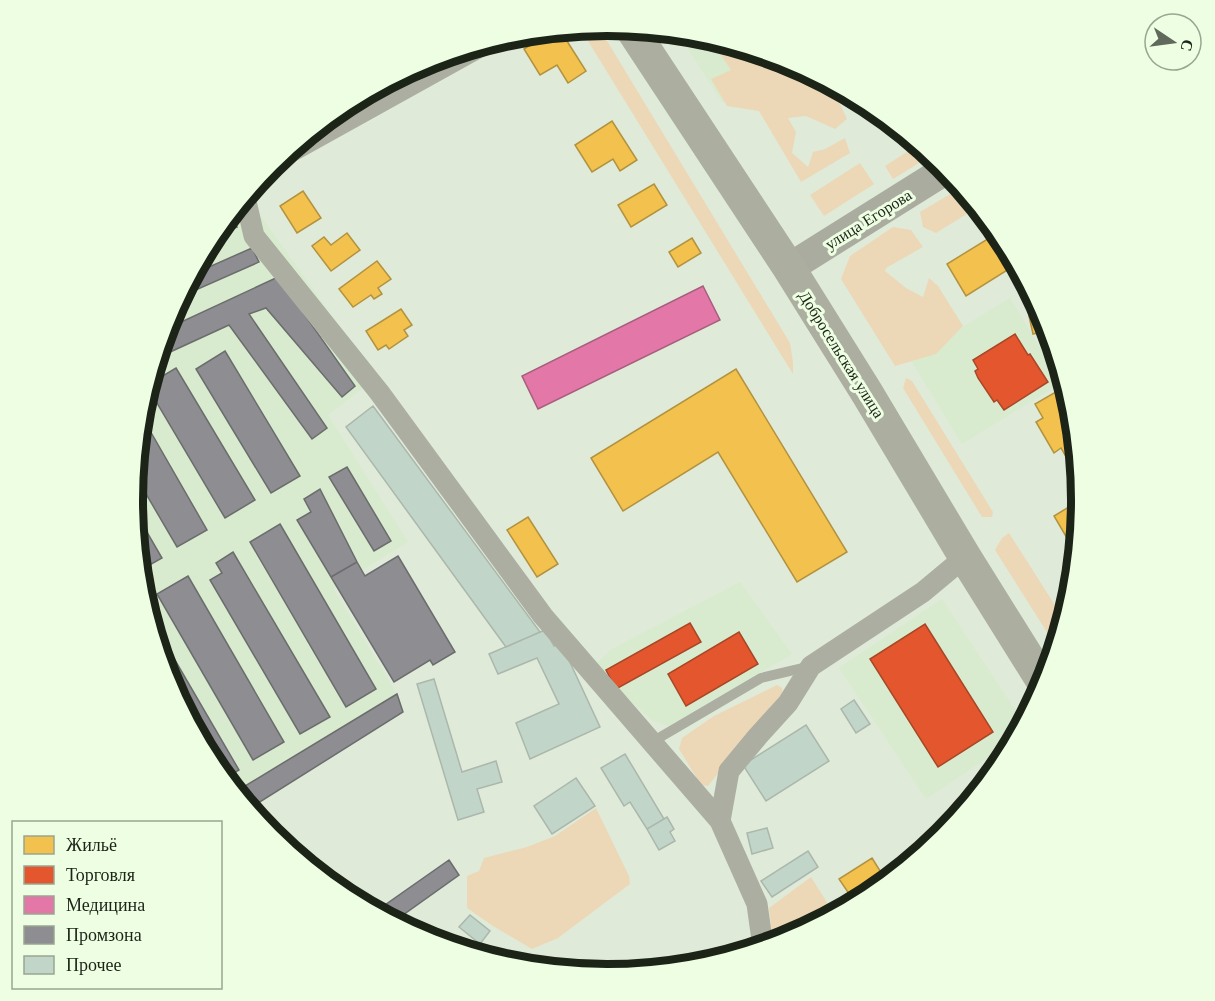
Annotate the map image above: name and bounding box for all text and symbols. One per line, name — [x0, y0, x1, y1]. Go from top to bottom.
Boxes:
north arrow — [1143, 12, 1203, 72]
text: С — [1177, 37, 1199, 53]
street label: улица Егорова — [821, 184, 915, 254]
street label: Добросельская улица — [795, 287, 889, 421]
legend — [12, 821, 222, 989]
text: Жильё — [66, 834, 117, 856]
text: Торговля — [66, 864, 135, 886]
text: Медицина — [66, 894, 145, 916]
text: Промзона — [66, 924, 142, 946]
text: Прочее — [66, 954, 122, 976]

